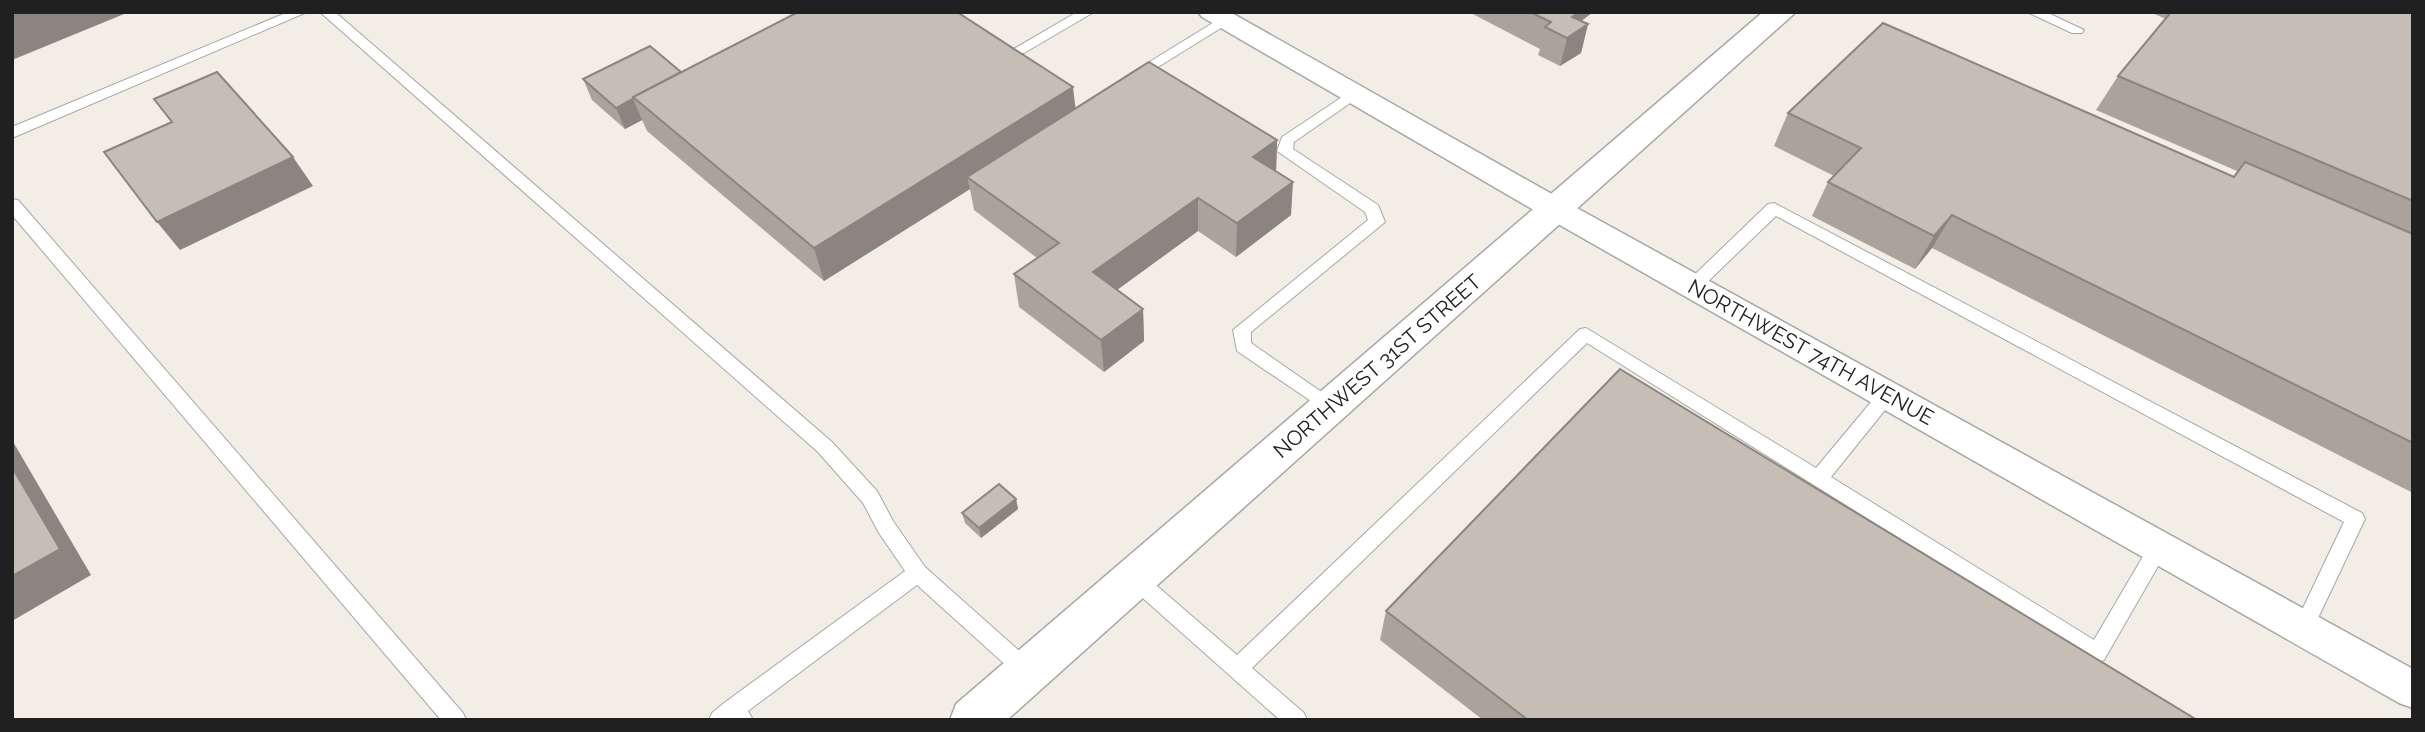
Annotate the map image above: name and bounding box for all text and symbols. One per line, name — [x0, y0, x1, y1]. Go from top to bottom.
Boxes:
street label: NORTHWEST 31ST STREET — [1268, 269, 1486, 463]
street label: NORTHWEST 74TH AVENUE — [1684, 274, 1938, 430]

